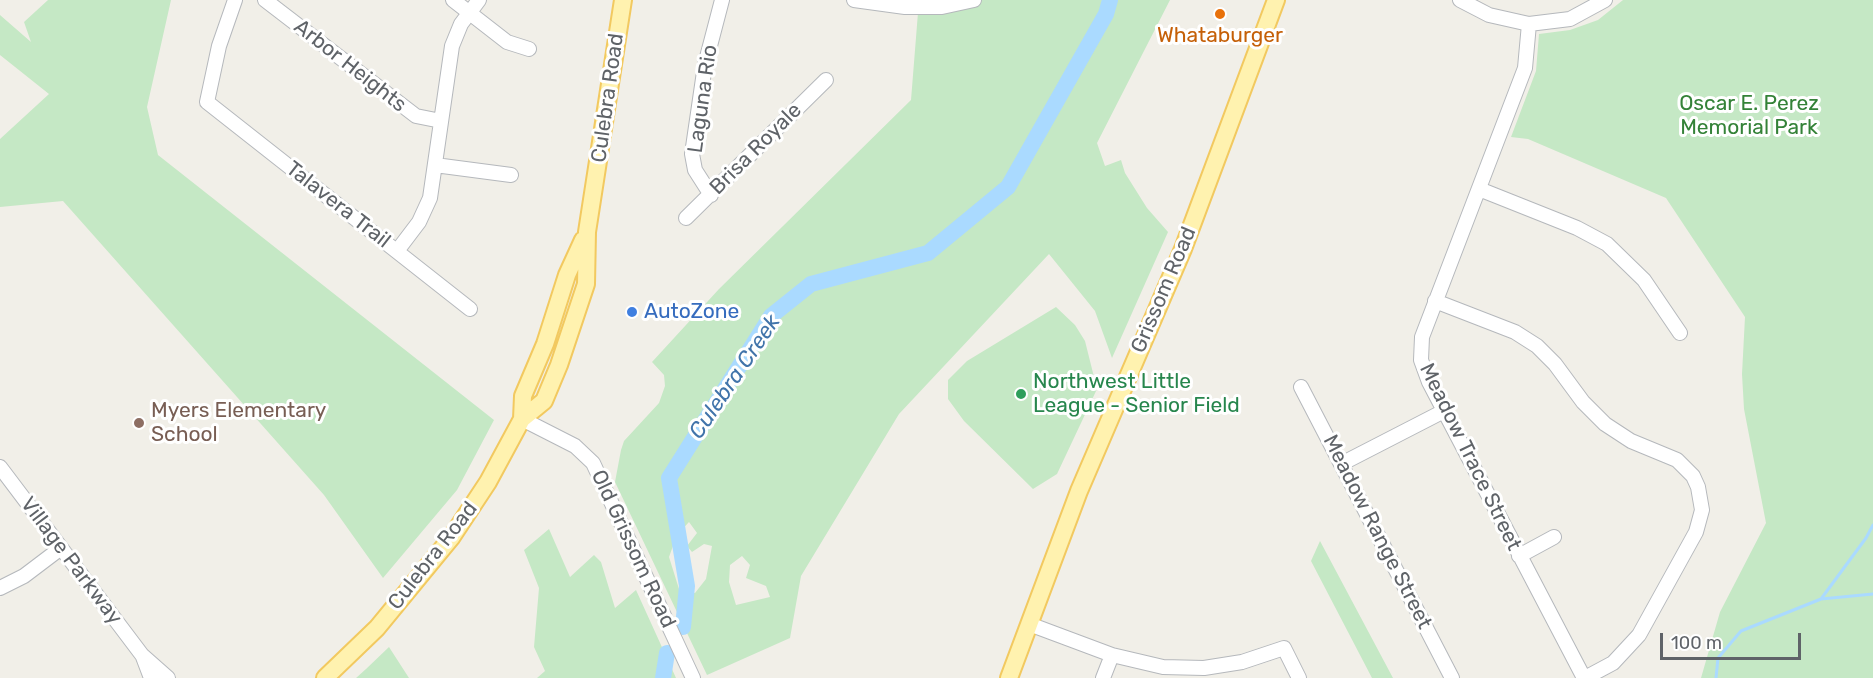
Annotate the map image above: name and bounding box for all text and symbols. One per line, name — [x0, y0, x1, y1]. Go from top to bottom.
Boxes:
marker: Whataburger — [1213, 7, 1227, 21]
street label: Arbor Heights — [289, 14, 411, 118]
place label: Whataburger — [1157, 23, 1283, 49]
street label: Culebra Road — [586, 32, 630, 164]
street label: Laguna Rio — [683, 43, 723, 155]
park label: Oscar E. Perez Memorial Park — [1679, 91, 1819, 141]
street label: Brisa Royale — [705, 98, 807, 200]
street label: Talavera Trail — [281, 156, 395, 254]
street label: Grissom Road — [1126, 223, 1202, 357]
place label: AutoZone — [644, 299, 739, 325]
marker: AutoZone — [625, 305, 639, 319]
water label: Culebra Creek — [684, 310, 786, 444]
street label: Meadow Trace Street — [1414, 359, 1526, 555]
place label: Northwest Little League - Senior Field — [1033, 369, 1240, 419]
marker: Northwest Little League - Senior Field — [1014, 387, 1028, 401]
place label: Myers Elementary School — [151, 398, 326, 448]
marker: Myers Elementary School — [132, 416, 146, 430]
street label: Meadow Range Street — [1317, 431, 1437, 633]
street label: Old Grissom Road — [585, 466, 681, 632]
street label: Village Parkway — [15, 492, 127, 630]
street label: Culebra Road — [383, 497, 483, 615]
scale bar — [1663, 621, 1804, 659]
text: 100 m — [1671, 632, 1722, 654]

